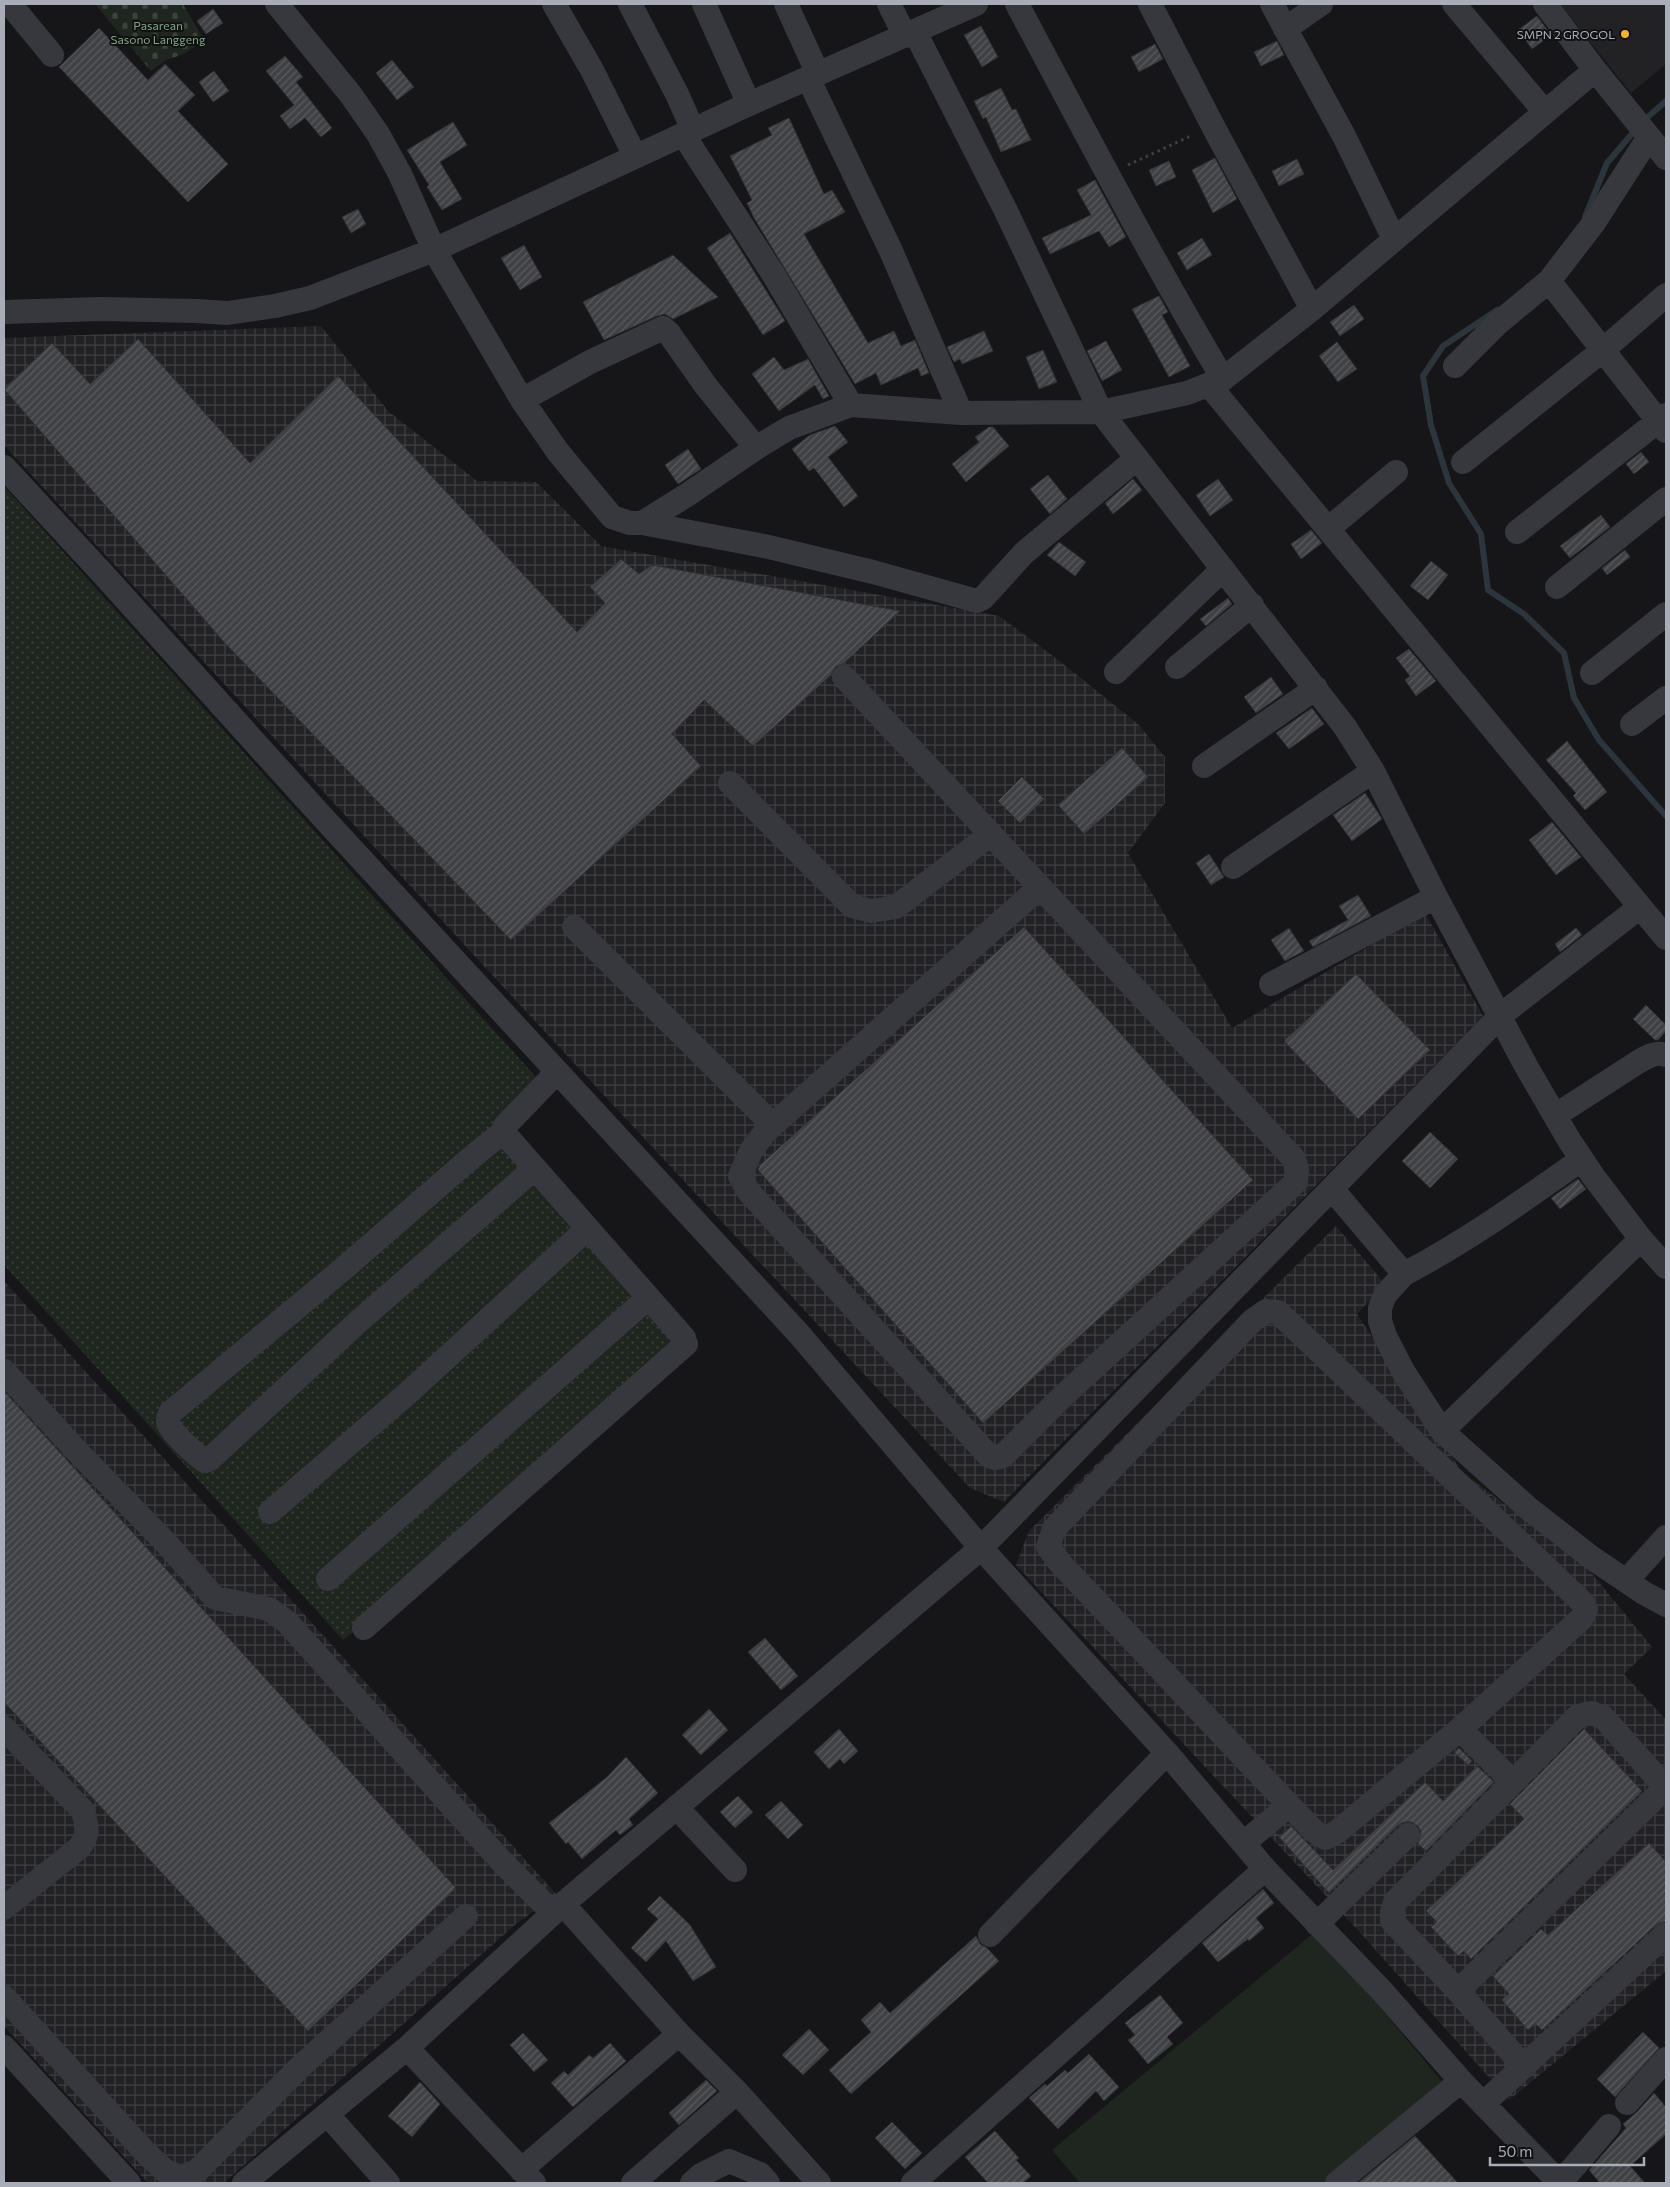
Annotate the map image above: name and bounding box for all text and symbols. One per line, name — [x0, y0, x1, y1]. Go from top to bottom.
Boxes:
park label: Pasarean Sasono Langgeng — [111, 18, 206, 46]
place label: SMPN 2 GROGOL — [1517, 27, 1615, 41]
marker: SMPN 2 GROGOL — [1619, 28, 1631, 40]
scale bar — [1490, 2134, 1644, 2166]
text: 50 m — [1498, 2142, 1532, 2160]

